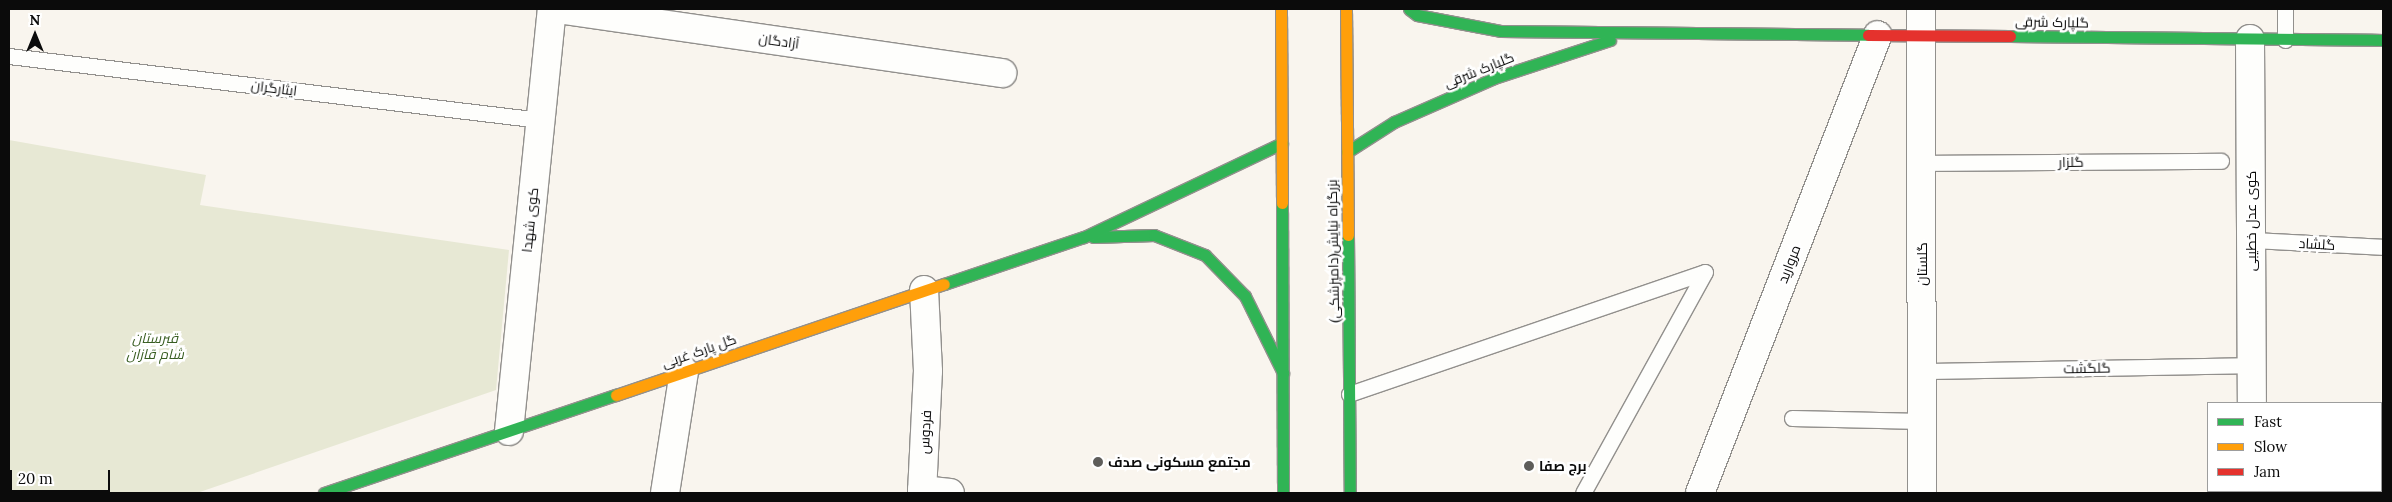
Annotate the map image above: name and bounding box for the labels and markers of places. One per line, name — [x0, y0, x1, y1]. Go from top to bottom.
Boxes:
place label: مجتمع مسکونی صدف — [1108, 454, 1251, 470]
marker: مجتمع مسکونی صدف — [1092, 456, 1104, 468]
place label: برج صفا — [1539, 458, 1587, 474]
marker: برج صفا — [1523, 460, 1535, 472]

